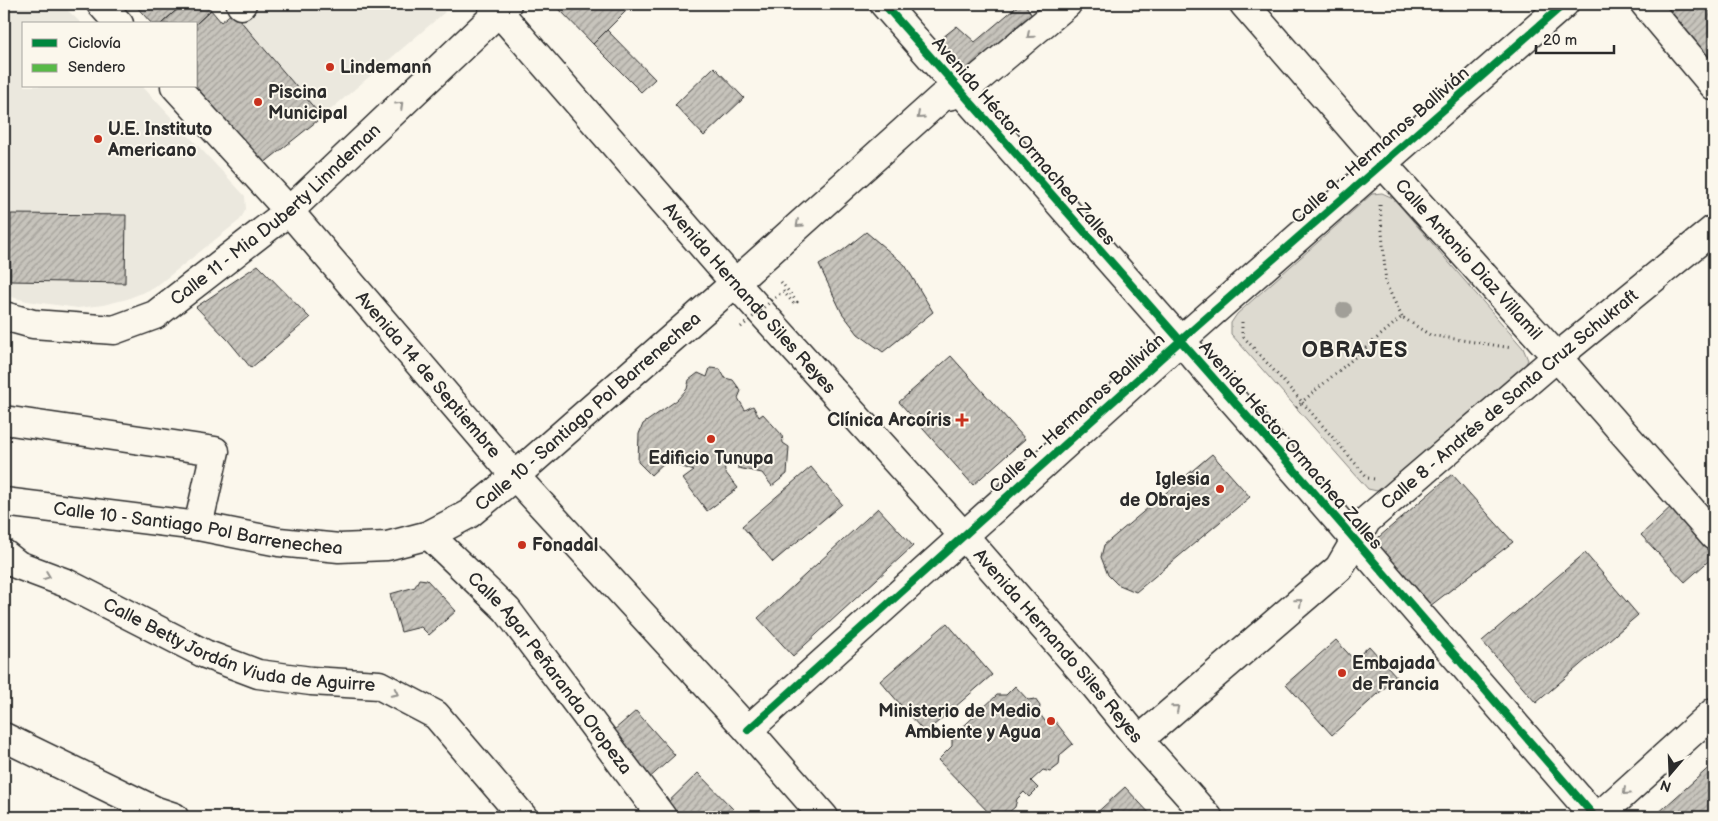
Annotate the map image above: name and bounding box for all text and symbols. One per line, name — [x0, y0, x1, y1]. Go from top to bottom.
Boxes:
legend — [22, 22, 198, 88]
scale bar — [1536, 22, 1613, 54]
one-way arrow — [1027, 30, 1036, 38]
text: 20 m — [1543, 31, 1577, 50]
street label: Avenida Héctor Ormachea Zalles — [928, 33, 1120, 250]
text: Ciclovía — [68, 34, 121, 53]
place label: Lindemann — [340, 57, 431, 78]
text: Sendero — [68, 58, 126, 77]
marker: Lindemann — [324, 61, 336, 73]
street label: Calle 9 - Hermanos Ballivián — [1287, 62, 1473, 228]
place label: Piscina Municipal — [268, 82, 348, 124]
marker: Piscina Municipal — [252, 96, 264, 108]
one-way arrow — [394, 102, 403, 111]
one-way arrow — [917, 110, 926, 119]
place label: U.E. Instituto Americano — [107, 119, 212, 161]
street label: Calle 11 - Mia Duberty Linndeman — [167, 120, 385, 310]
marker: U.E. Instituto Americano — [92, 133, 104, 145]
street label: Calle Antonio Diaz Villamil — [1390, 175, 1546, 344]
street label: Avenida Hernando Siles Reyes — [659, 198, 840, 398]
one-way arrow — [796, 218, 805, 227]
street label: Calle 8 - Andrés de Santa Cruz Schukraft — [1377, 285, 1643, 514]
street label: Avenida 14 de Septiembre — [351, 287, 505, 463]
street label: Calle 10 - Santiago Pol Barrenechea — [471, 308, 705, 516]
street label: Calle 9 - Hermanos Ballivián — [985, 329, 1169, 498]
street label: Avenida Héctor Ormachea Zalles — [1195, 337, 1387, 554]
district label: OBRAJES — [1302, 337, 1408, 364]
place label: Clínica Arcoíris — [827, 410, 951, 431]
marker: Clínica Arcoíris — [955, 413, 969, 427]
marker: Edificio Tunupa — [705, 433, 717, 445]
place label: Edificio Tunupa — [648, 448, 774, 469]
place label: Iglesia de Obrajes — [1119, 469, 1210, 511]
marker: Iglesia de Obrajes — [1214, 483, 1226, 495]
street label: Calle 10 - Santiago Pol Barrenechea — [52, 498, 344, 559]
place label: Fonadal — [532, 535, 598, 556]
marker: Fonadal — [516, 539, 528, 551]
street label: Avenida Hernando Siles Reyes — [969, 545, 1147, 747]
street label: Calle Agar Peñaranda Oropeza — [463, 568, 636, 778]
one-way arrow — [42, 570, 51, 580]
street label: Calle Betty Jordán Viuda de Aguirre — [100, 594, 376, 696]
one-way arrow — [1294, 599, 1303, 608]
place label: Embajada de Francia — [1352, 653, 1439, 695]
marker: Embajada de Francia — [1336, 667, 1348, 679]
one-way arrow — [390, 687, 399, 697]
place label: Ministerio de Medio Ambiente y Agua — [878, 701, 1041, 743]
one-way arrow — [1170, 705, 1179, 714]
marker: Ministerio de Medio Ambiente y Agua — [1045, 715, 1057, 727]
north arrow — [1646, 748, 1696, 798]
text: N — [1658, 776, 1674, 796]
one-way arrow — [1623, 786, 1632, 795]

